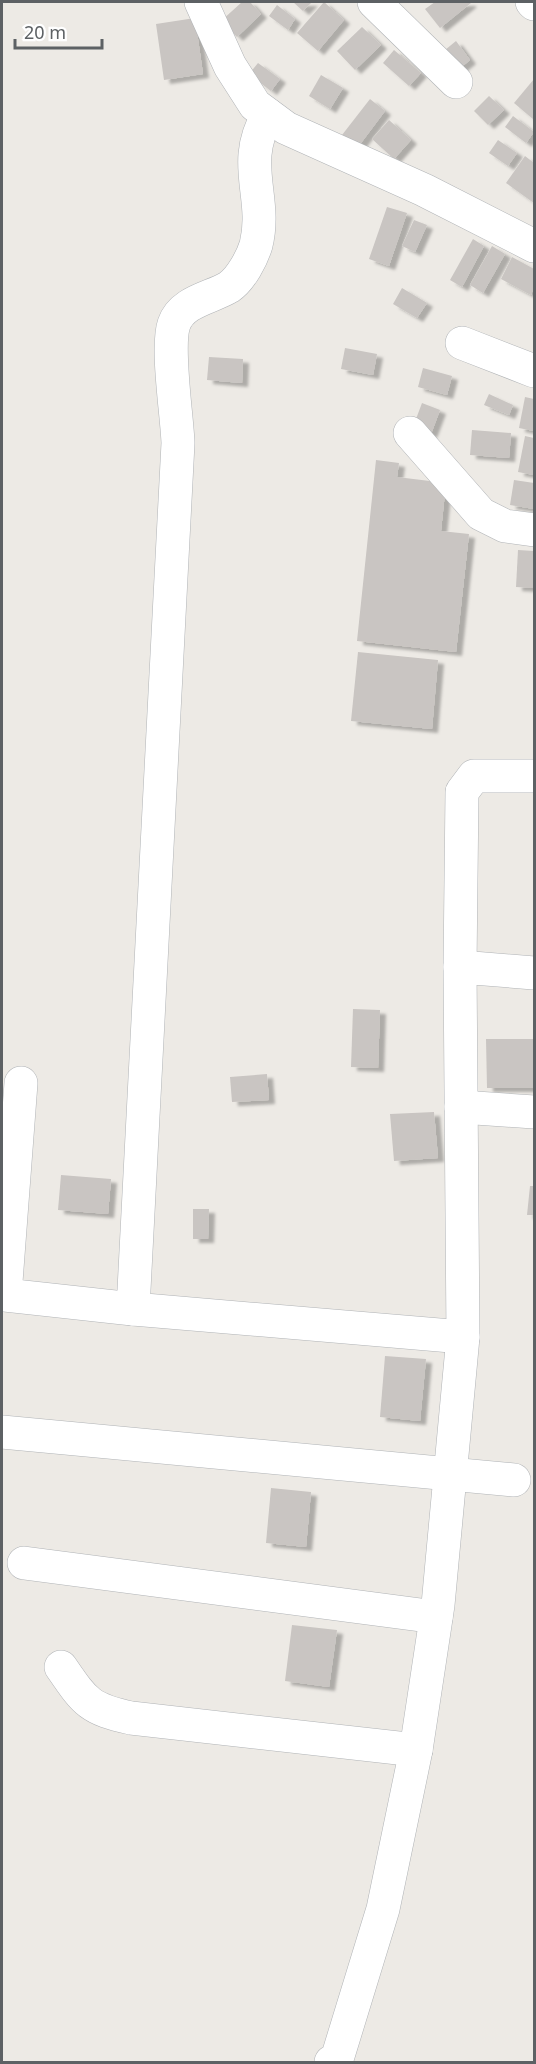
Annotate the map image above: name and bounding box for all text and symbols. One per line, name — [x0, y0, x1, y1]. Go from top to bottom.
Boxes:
scale bar — [15, 12, 102, 50]
text: 20 m — [24, 20, 66, 44]

